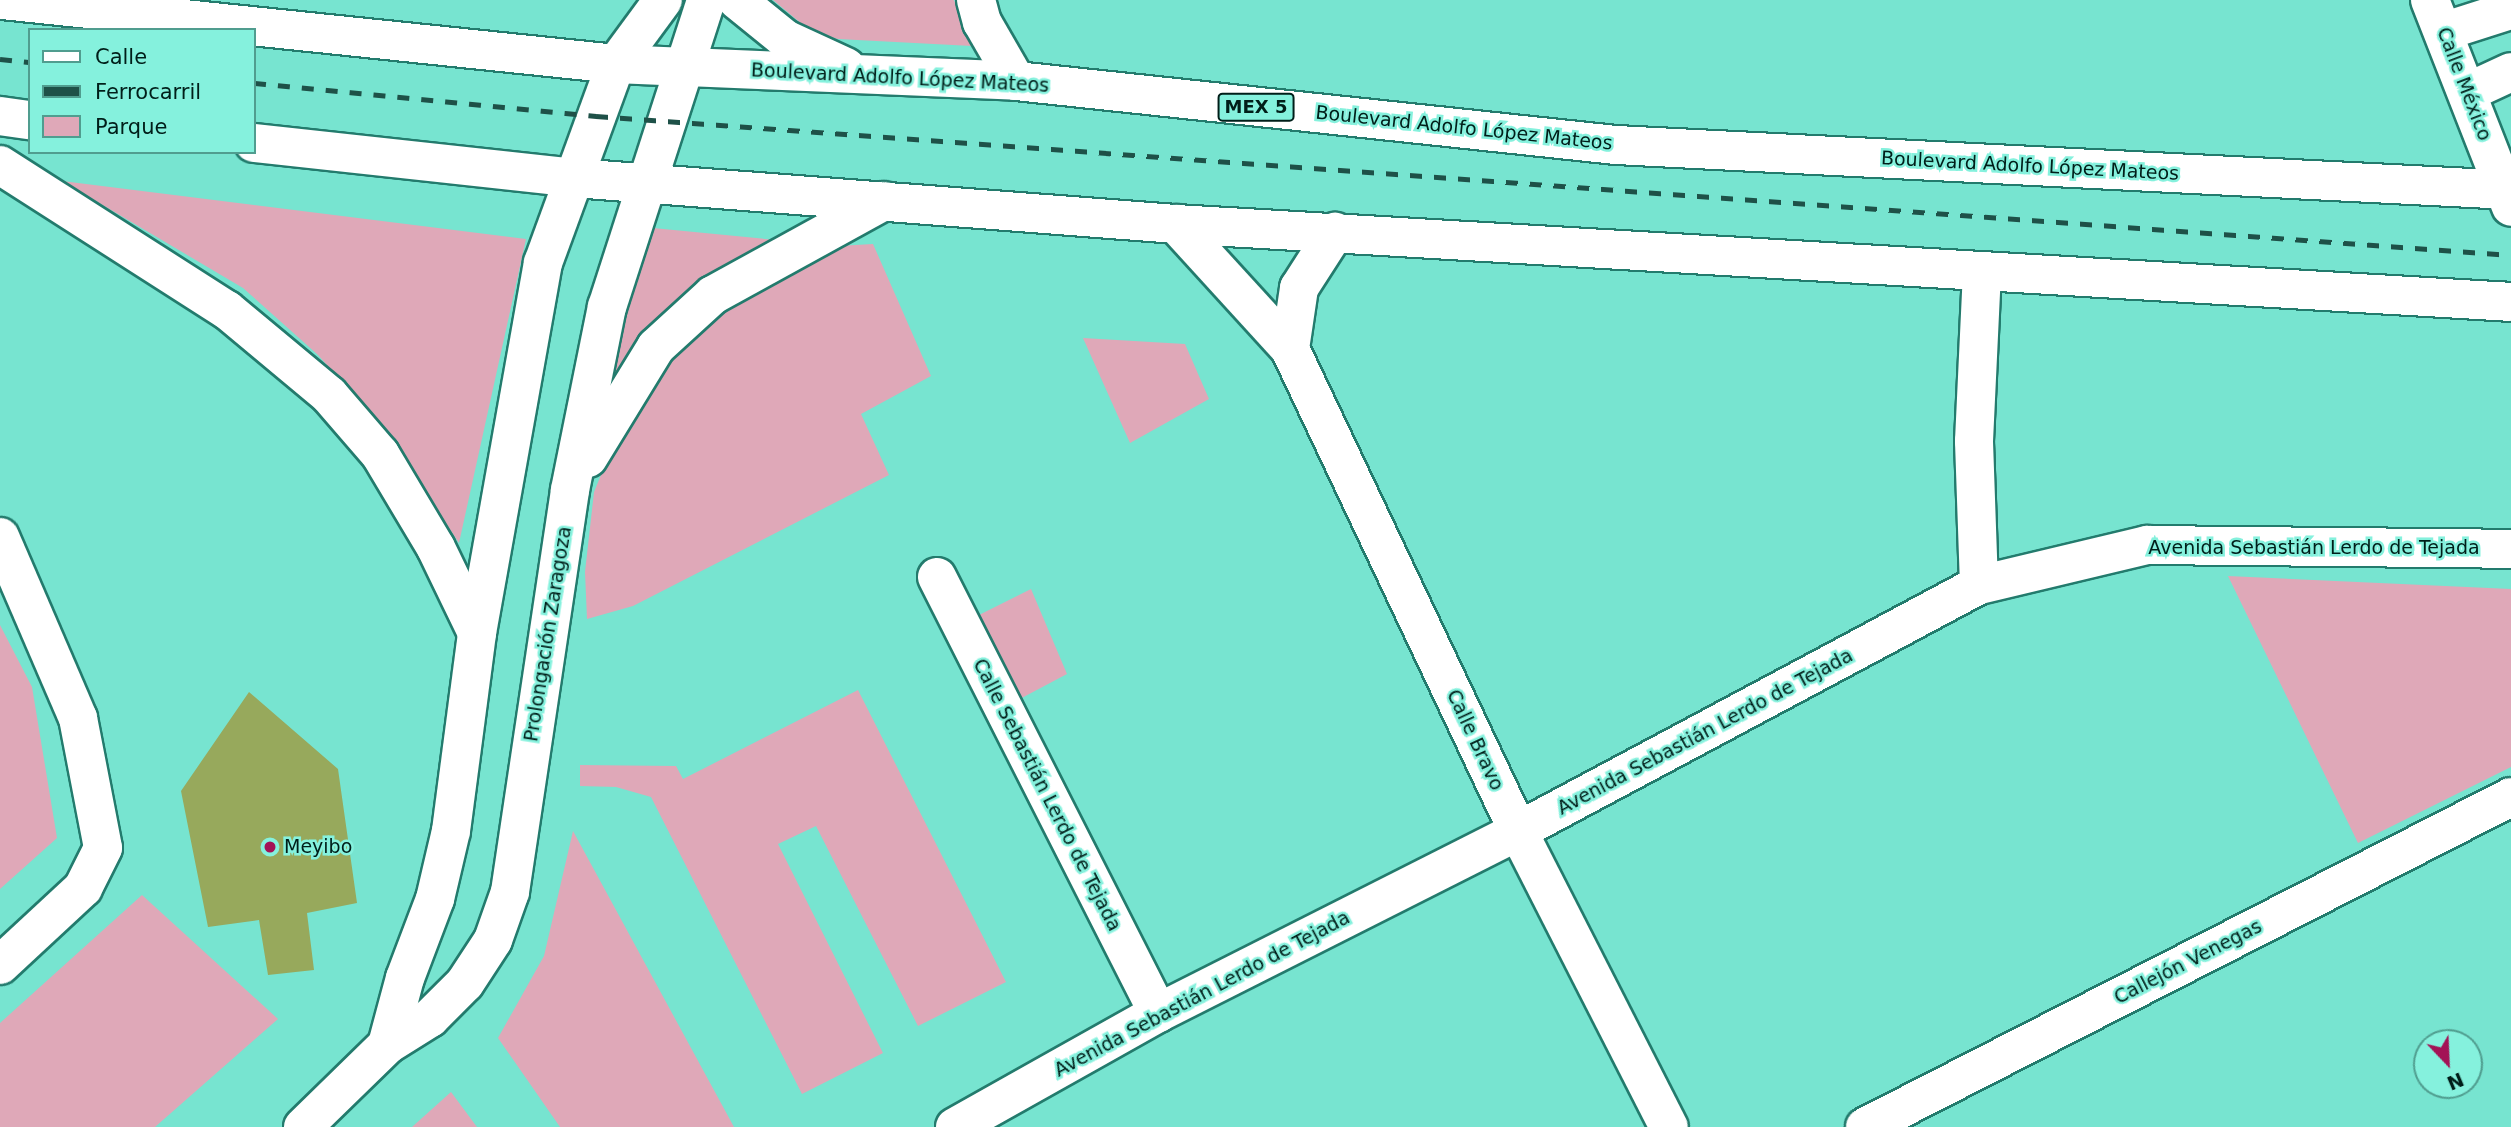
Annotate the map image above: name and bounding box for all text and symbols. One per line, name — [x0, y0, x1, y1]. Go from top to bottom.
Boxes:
street label: Calle México — [2432, 24, 2496, 144]
legend — [28, 28, 256, 154]
text: Calle — [95, 45, 147, 69]
street label: Boulevard Adolfo López Mateos — [750, 59, 1050, 97]
text: Ferrocarril — [95, 80, 201, 104]
road number: MEX 5 — [1218, 92, 1294, 122]
street label: Boulevard Adolfo López Mateos — [1314, 101, 1614, 155]
text: Parque — [95, 115, 167, 139]
street label: Boulevard Adolfo López Mateos — [1880, 147, 2180, 185]
street label: Prolongación Zaragoza — [520, 525, 576, 743]
street label: Avenida Sebastián Lerdo de Tejada — [2148, 537, 2480, 559]
street label: Avenida Sebastián Lerdo de Tejada — [1553, 644, 1857, 820]
street label: Calle Sebastián Lerdo de Tejada — [968, 655, 1126, 935]
street label: Calle Bravo — [1442, 686, 1508, 794]
place label: Meyibo — [284, 836, 352, 858]
marker: Meyibo — [262, 839, 278, 855]
street label: Avenida Sebastián Lerdo de Tejada — [1050, 906, 1354, 1082]
street label: Callejón Venegas — [2110, 915, 2266, 1009]
north arrow — [2413, 1029, 2483, 1099]
text: N — [2444, 1068, 2467, 1095]

